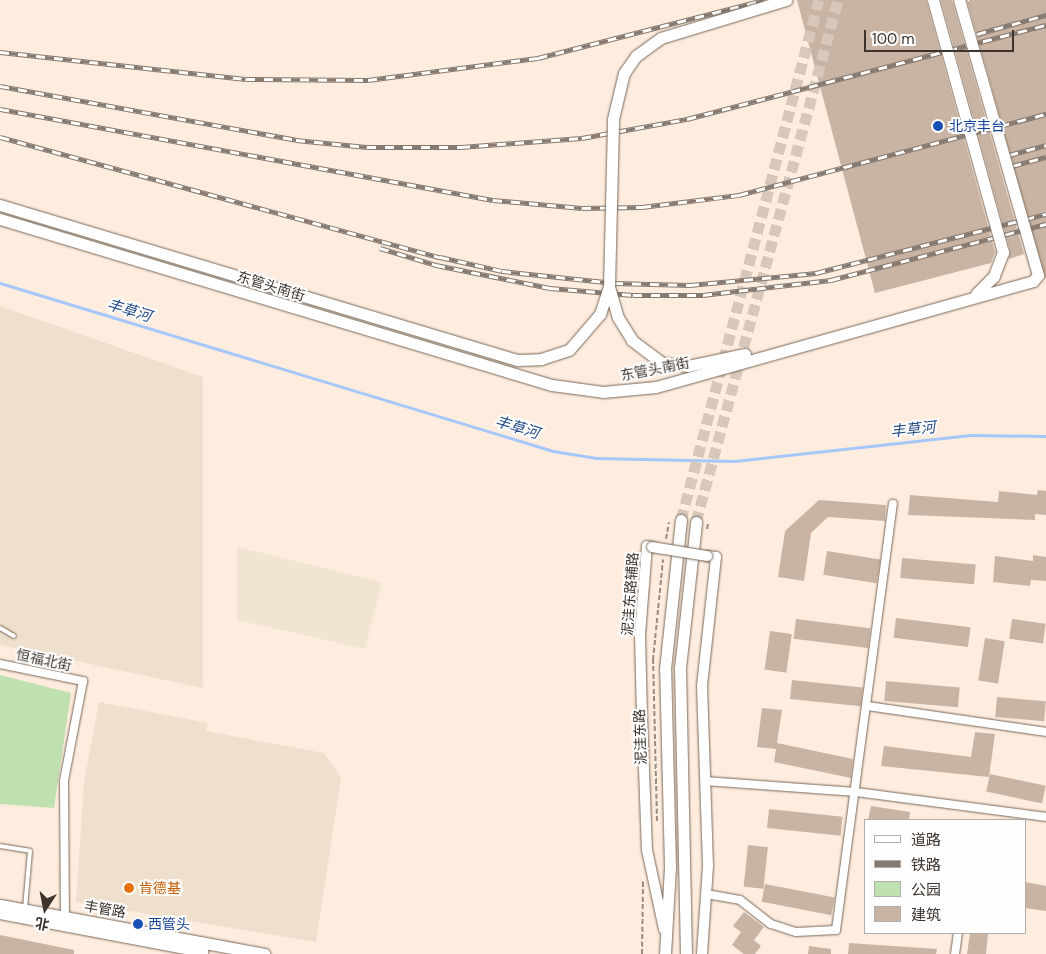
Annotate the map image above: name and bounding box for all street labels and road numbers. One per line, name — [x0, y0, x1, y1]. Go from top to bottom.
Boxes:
street label: 东管头南街 — [235, 268, 307, 304]
street label: 东管头南街 — [619, 354, 691, 384]
street label: 泥洼东路辅路 — [619, 552, 641, 636]
street label: 恒福北街 — [15, 646, 73, 674]
street label: 泥洼东路 — [631, 709, 649, 765]
street label: 丰管路 — [83, 897, 127, 921]

